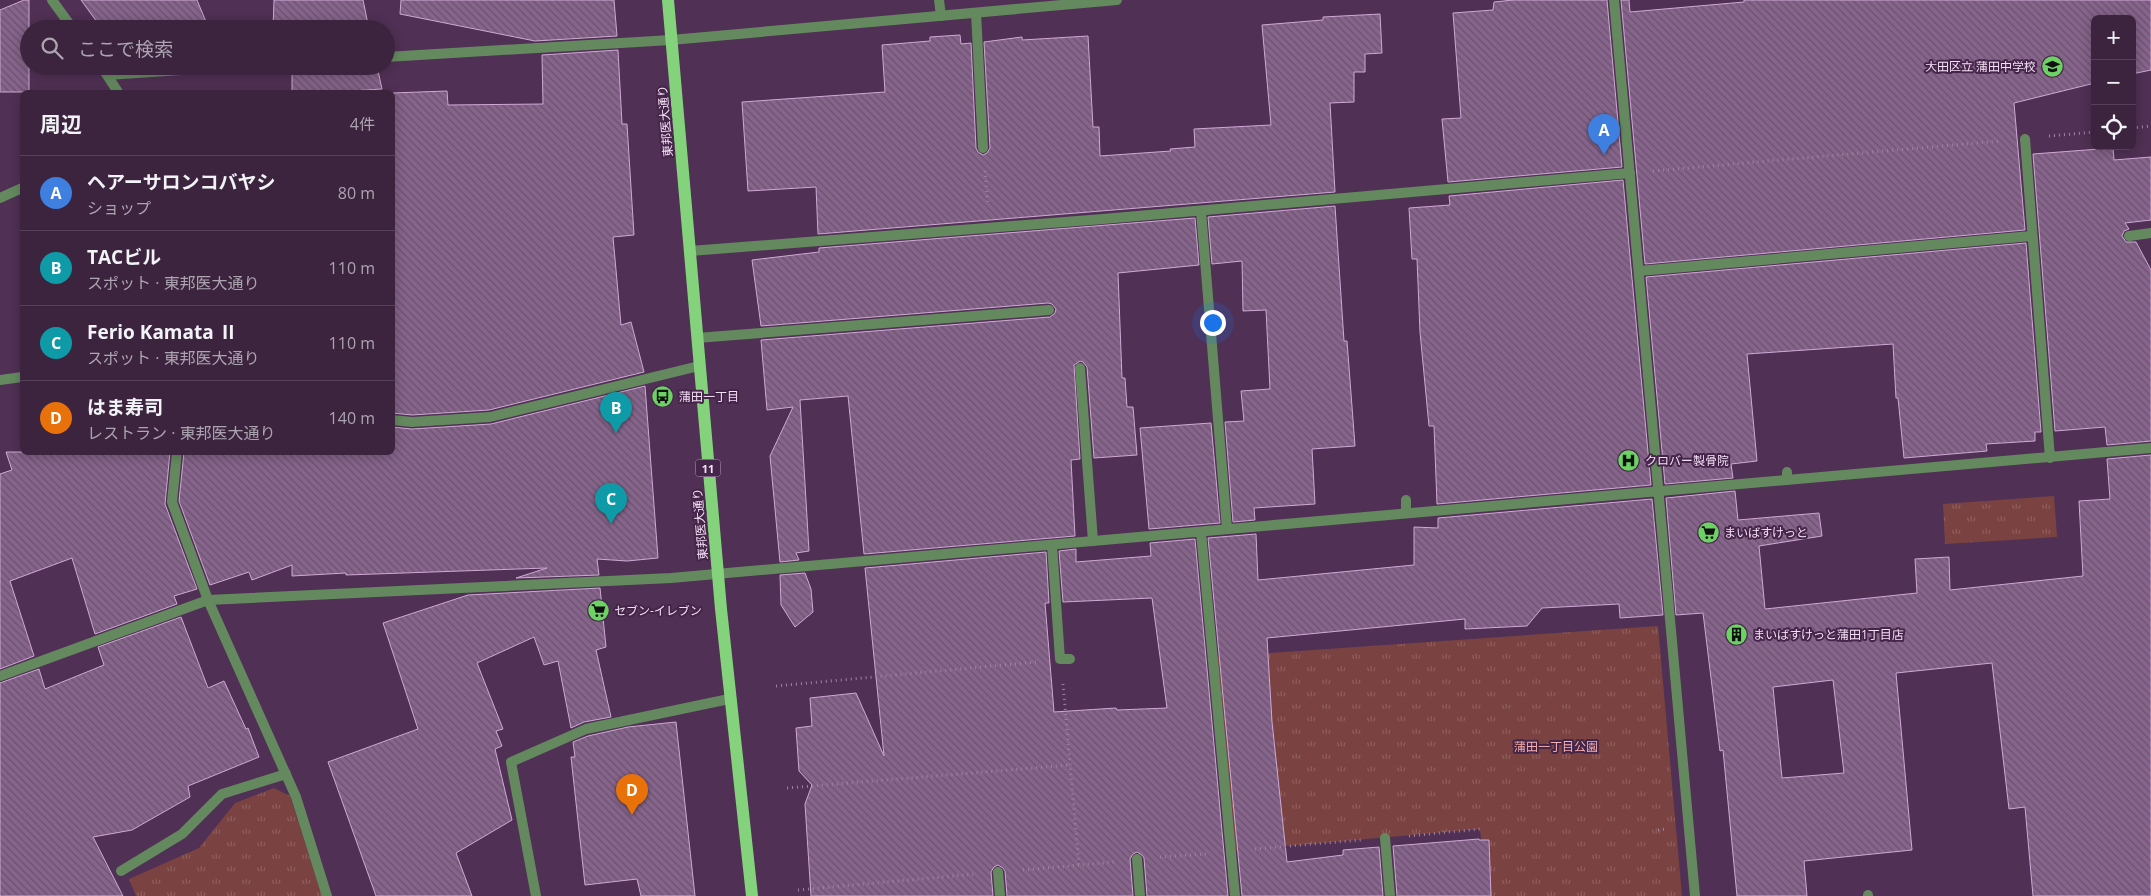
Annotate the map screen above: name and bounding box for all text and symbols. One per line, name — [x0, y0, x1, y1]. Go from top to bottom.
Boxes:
map controls — [2091, 15, 2136, 150]
button: + — [2091, 15, 2136, 60]
search box — [20, 20, 395, 75]
icon: search — [38, 34, 66, 62]
text: ここで検索 — [78, 36, 173, 62]
school or university icon: 大田区立 蒲田中学校 — [2040, 54, 2064, 78]
place label: 大田区立 蒲田中学校 — [1925, 58, 2036, 75]
button: − — [2091, 60, 2136, 105]
street label: 東邦医大通り — [653, 84, 677, 158]
button: locate — [2091, 105, 2136, 150]
text: 周辺 — [40, 110, 82, 138]
text: 4件 — [350, 113, 375, 135]
pin: A — [1588, 114, 1620, 155]
text: ヘアーサロンコバヤシ — [87, 169, 275, 195]
text: A — [50, 182, 62, 204]
text: 80 m — [338, 182, 375, 204]
text: ショップ — [87, 197, 151, 219]
text: TACビル — [87, 244, 161, 270]
text: B — [51, 257, 61, 279]
text: 110 m — [329, 257, 375, 279]
text: スポット · 東邦医大通り — [87, 272, 260, 294]
your location — [1200, 310, 1226, 336]
text: Ferio Kamata Ⅱ — [87, 319, 238, 345]
text: C — [51, 332, 61, 354]
text: 110 m — [329, 332, 375, 354]
text: スポット · 東邦医大通り — [87, 347, 260, 369]
bus stop icon: 蒲田一丁目 — [651, 384, 675, 408]
place label: 蒲田一丁目 — [679, 388, 739, 405]
pin: B — [600, 392, 632, 433]
text: はま寿司 — [87, 394, 163, 420]
text: D — [50, 407, 62, 429]
text: 140 m — [329, 407, 375, 429]
text: レストラン · 東邦医大通り — [87, 422, 276, 444]
hospital icon: クロバー製骨院 — [1617, 448, 1641, 472]
place label: クロバー製骨院 — [1645, 452, 1729, 469]
road number: 11 — [696, 459, 720, 476]
pin: C — [595, 483, 627, 524]
street label: 東邦医大通り — [688, 487, 712, 561]
supermarket icon: まいばすけっと — [1696, 520, 1720, 544]
place label: まいばすけっと — [1724, 524, 1808, 541]
supermarket icon: セブン-イレブン — [586, 598, 610, 622]
place label: セブン-イレブン — [614, 602, 702, 619]
building icon: まいばすけっと蒲田1丁目店 — [1725, 622, 1749, 646]
place label: まいばすけっと蒲田1丁目店 — [1753, 626, 1904, 643]
park label: 蒲田一丁目公園 — [1514, 738, 1598, 755]
pin: D — [616, 774, 648, 815]

